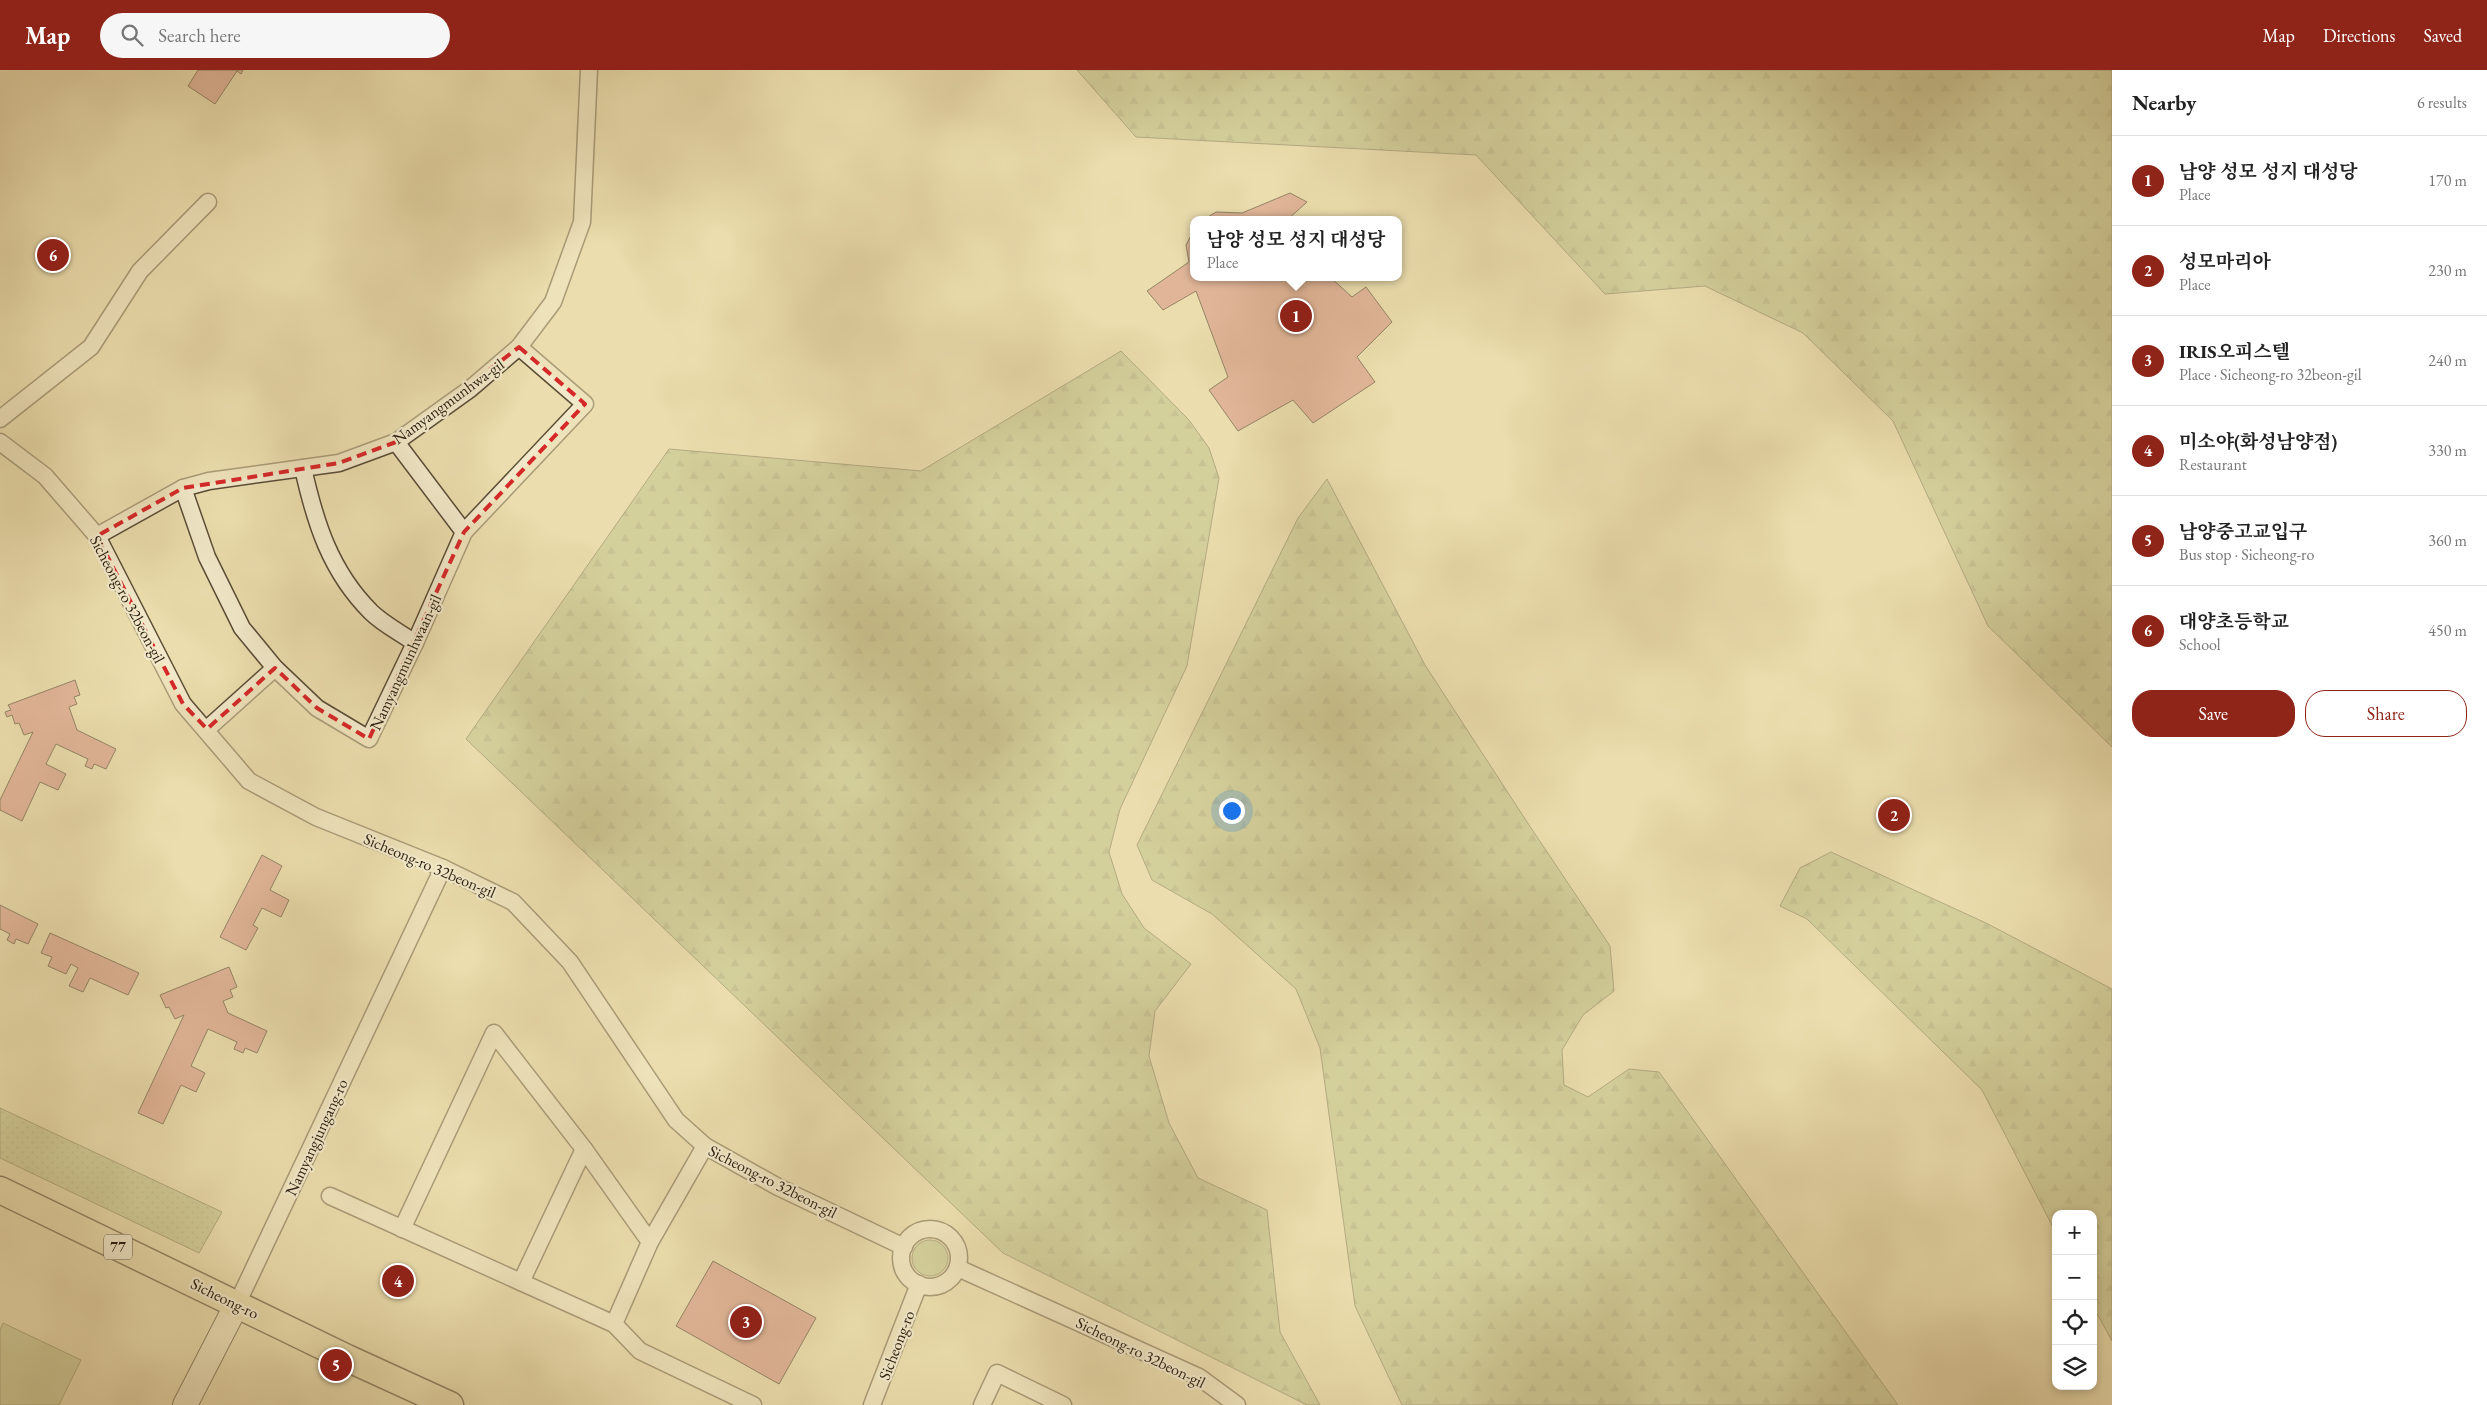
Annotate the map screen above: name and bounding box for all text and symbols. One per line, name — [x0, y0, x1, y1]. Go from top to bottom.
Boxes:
search box — [100, 13, 450, 58]
text: Map — [25, 20, 70, 51]
icon: search — [118, 21, 146, 49]
text: Search here — [158, 23, 241, 48]
text: Map — [2263, 24, 2295, 47]
text: Directions — [2323, 24, 2395, 47]
text: Saved — [2423, 24, 2462, 47]
text: Nearby — [2132, 89, 2196, 116]
text: 6 results — [2417, 92, 2467, 113]
text: 남양 성모 성지 대성당 — [2179, 159, 2358, 184]
text: 1 — [2144, 170, 2152, 191]
text: 170 m — [2428, 170, 2467, 191]
text: Place — [2179, 184, 2211, 205]
popup — [1190, 216, 1402, 281]
text: 남양 성모 성지 대성당 — [1207, 227, 1385, 252]
pin: 6 — [37, 236, 69, 274]
text: 성모마리아 — [2179, 249, 2271, 274]
text: Place — [1207, 252, 1238, 273]
text: 2 — [2144, 260, 2152, 281]
text: 230 m — [2428, 260, 2467, 281]
text: Place — [2179, 274, 2211, 295]
pin: 1 — [1280, 297, 1312, 335]
text: IRIS오피스텔 — [2179, 339, 2290, 364]
text: 3 — [2144, 350, 2152, 371]
text: 240 m — [2428, 350, 2467, 371]
street label: Namyangmunhwa-gil — [388, 354, 508, 449]
text: Place · Sicheong-ro 32beon-gil — [2179, 364, 2362, 385]
text: 미소야(화성남양점) — [2179, 429, 2337, 454]
text: 4 — [2144, 440, 2152, 461]
text: 330 m — [2428, 440, 2467, 461]
text: Restaurant — [2179, 454, 2247, 475]
text: 남양중고교입구 — [2179, 519, 2307, 544]
text: 5 — [2144, 530, 2152, 551]
text: 360 m — [2428, 530, 2467, 551]
street label: Sicheong-ro 32beon-gil — [85, 532, 170, 667]
text: Bus stop · Sicheong-ro — [2179, 544, 2314, 565]
street label: Namyangmunhwaan-gil — [365, 591, 446, 734]
text: 대양초등학교 — [2179, 609, 2289, 634]
text: 6 — [2144, 620, 2152, 641]
text: 450 m — [2428, 620, 2467, 641]
text: School — [2179, 634, 2221, 655]
button: Save — [2132, 690, 2295, 737]
button: Share — [2305, 690, 2467, 737]
pin: 2 — [1878, 796, 1910, 834]
your location — [1219, 798, 1245, 824]
street label: Sicheong-ro 32beon-gil — [361, 828, 499, 903]
street label: Namyangjungang-ro — [280, 1075, 353, 1199]
street label: Sicheong-ro 32beon-gil — [705, 1140, 841, 1223]
map controls — [2052, 1210, 2097, 1390]
button: + — [2052, 1210, 2097, 1255]
road number: 77 — [104, 1234, 132, 1260]
button: − — [2052, 1255, 2097, 1300]
pin: 4 — [382, 1262, 414, 1300]
street label: Sicheong-ro — [187, 1273, 262, 1324]
button: locate — [2052, 1300, 2097, 1345]
pin: 3 — [730, 1303, 762, 1341]
street label: Sicheong-ro — [874, 1307, 919, 1383]
street label: Sicheong-ro 32beon-gil — [1073, 1312, 1209, 1393]
button: layers — [2052, 1345, 2097, 1390]
pin: 5 — [320, 1346, 352, 1384]

